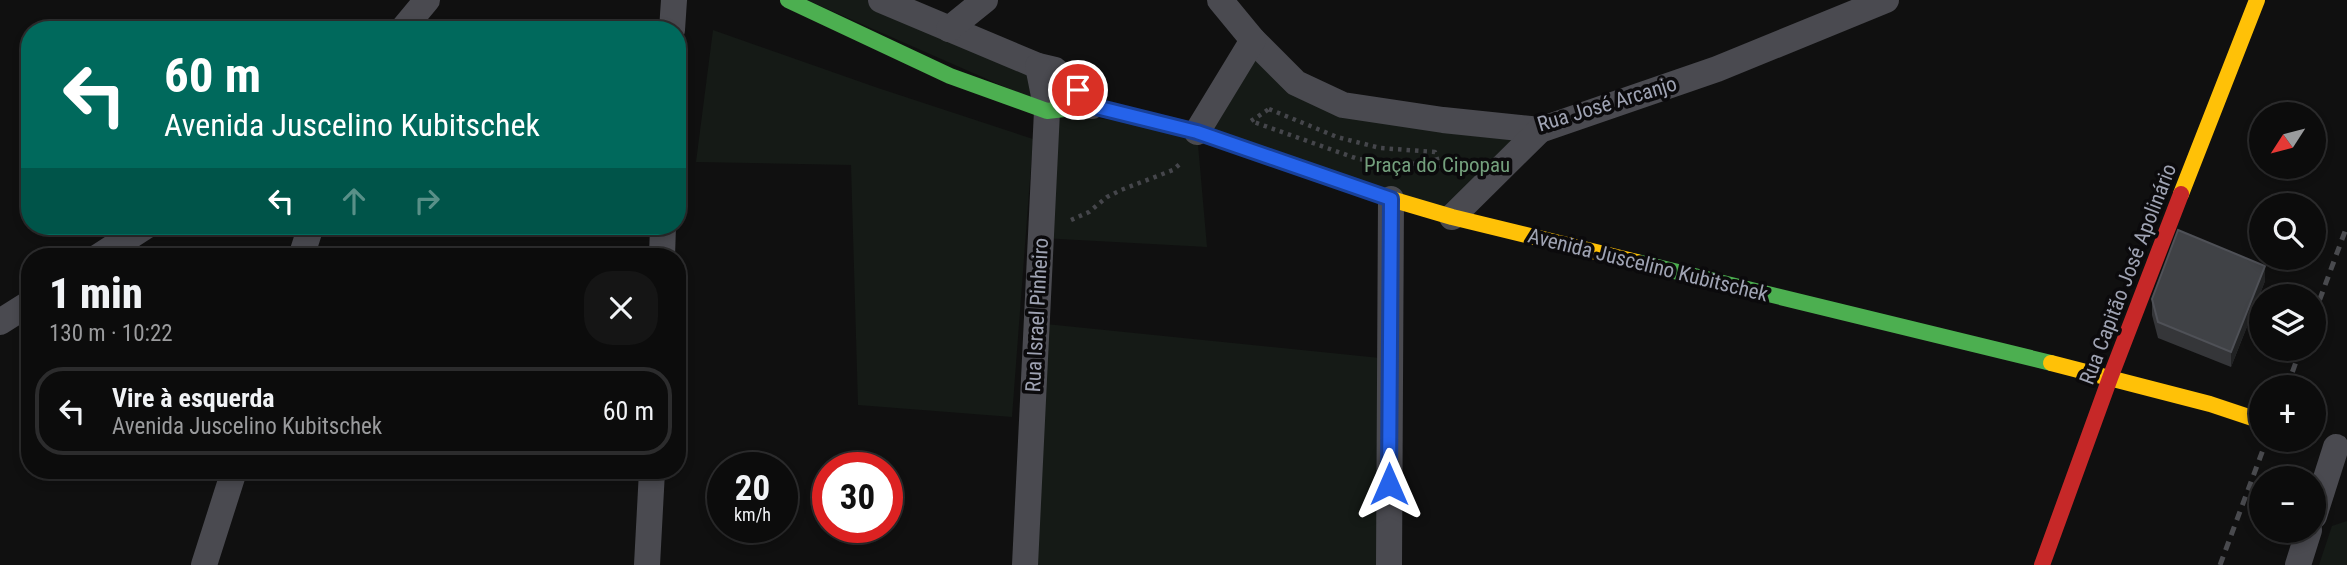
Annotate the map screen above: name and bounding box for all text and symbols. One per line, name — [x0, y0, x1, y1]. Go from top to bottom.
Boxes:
text: 60 m — [164, 47, 261, 104]
icon: left — [49, 49, 140, 140]
pin — [1048, 60, 1108, 120]
icon: arrive — [1059, 71, 1097, 109]
street label: Rua José Arcanjo — [1534, 71, 1680, 137]
north arrow — [2249, 102, 2326, 178]
map controls — [2249, 102, 2326, 543]
text: Avenida Juscelino Kubitschek — [164, 106, 540, 144]
park label: Praça do Cipopau — [1364, 153, 1510, 177]
street label: Rua Capitão José Apolinário — [2075, 160, 2181, 388]
icon: left — [262, 182, 300, 220]
icon: ahead — [335, 182, 373, 220]
icon: right — [408, 182, 446, 220]
button: search — [2249, 193, 2326, 270]
street label: Avenida Juscelino Kubitschek — [1525, 224, 1771, 307]
street label: Rua Israel Pinheiro — [1021, 237, 1053, 393]
text: 1 min — [49, 269, 143, 318]
button: close — [584, 271, 658, 345]
button: layers — [2249, 284, 2326, 361]
text: 130 m · 10:22 — [49, 320, 173, 347]
button: + — [2249, 375, 2326, 452]
text: Vire à esquerda — [112, 383, 275, 413]
icon: left — [53, 392, 91, 430]
text: 60 m — [603, 396, 654, 426]
text: Avenida Juscelino Kubitschek — [112, 413, 382, 440]
position arrow — [1352, 447, 1426, 521]
speed limit sign: 30 — [812, 452, 903, 543]
button: − — [2249, 466, 2326, 543]
text: 20 — [735, 468, 770, 509]
text: km/h — [734, 504, 771, 525]

